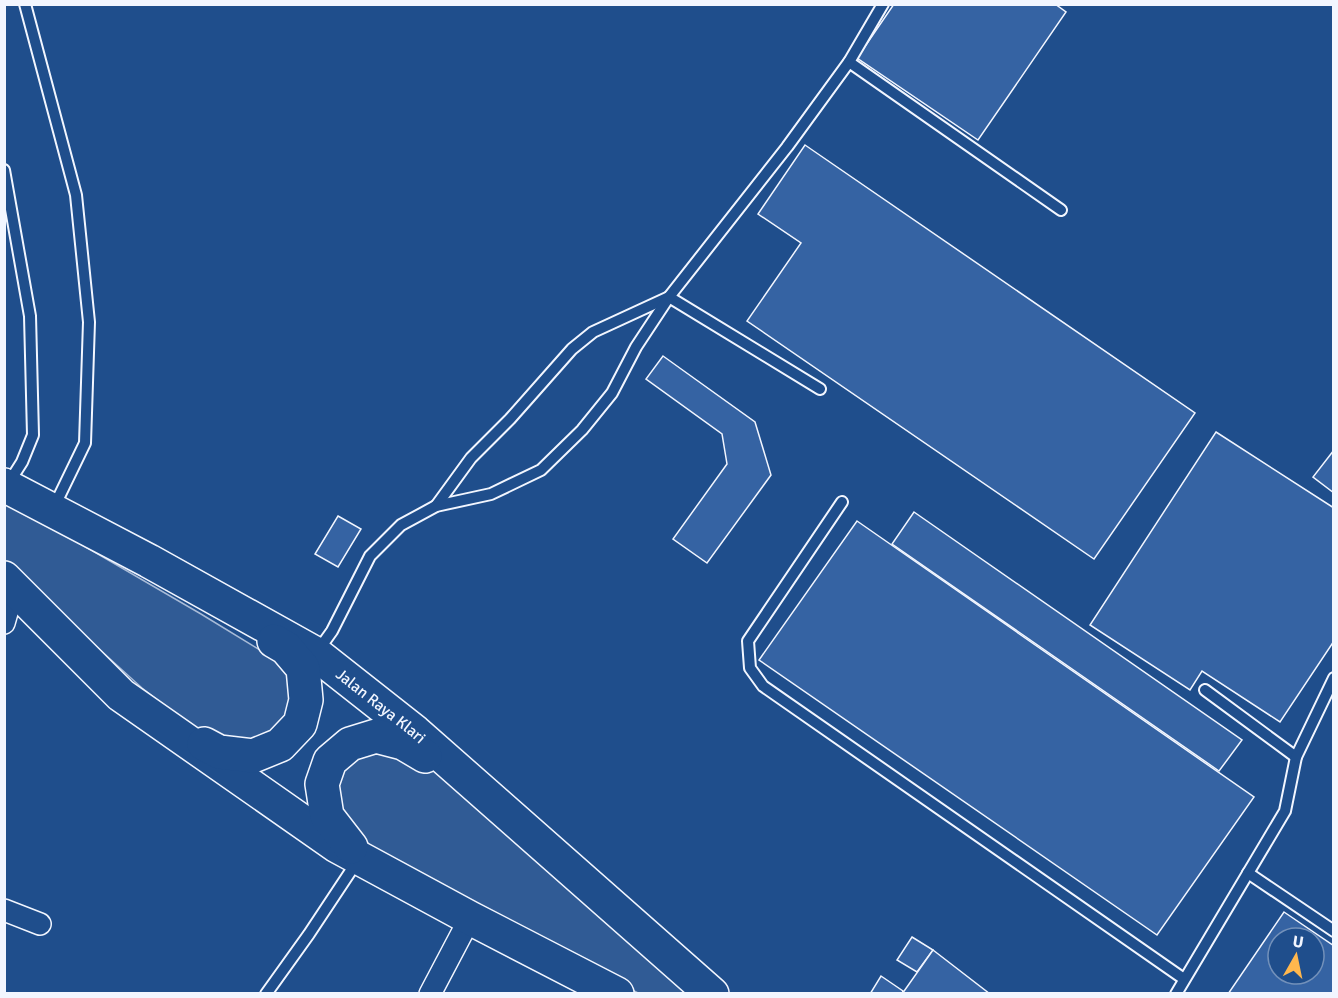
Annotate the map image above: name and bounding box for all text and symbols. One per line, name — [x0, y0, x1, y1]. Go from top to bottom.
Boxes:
street label: Jalan Raya Klari — [332, 665, 430, 748]
north arrow — [1266, 926, 1326, 986]
text: U — [1291, 931, 1305, 953]

